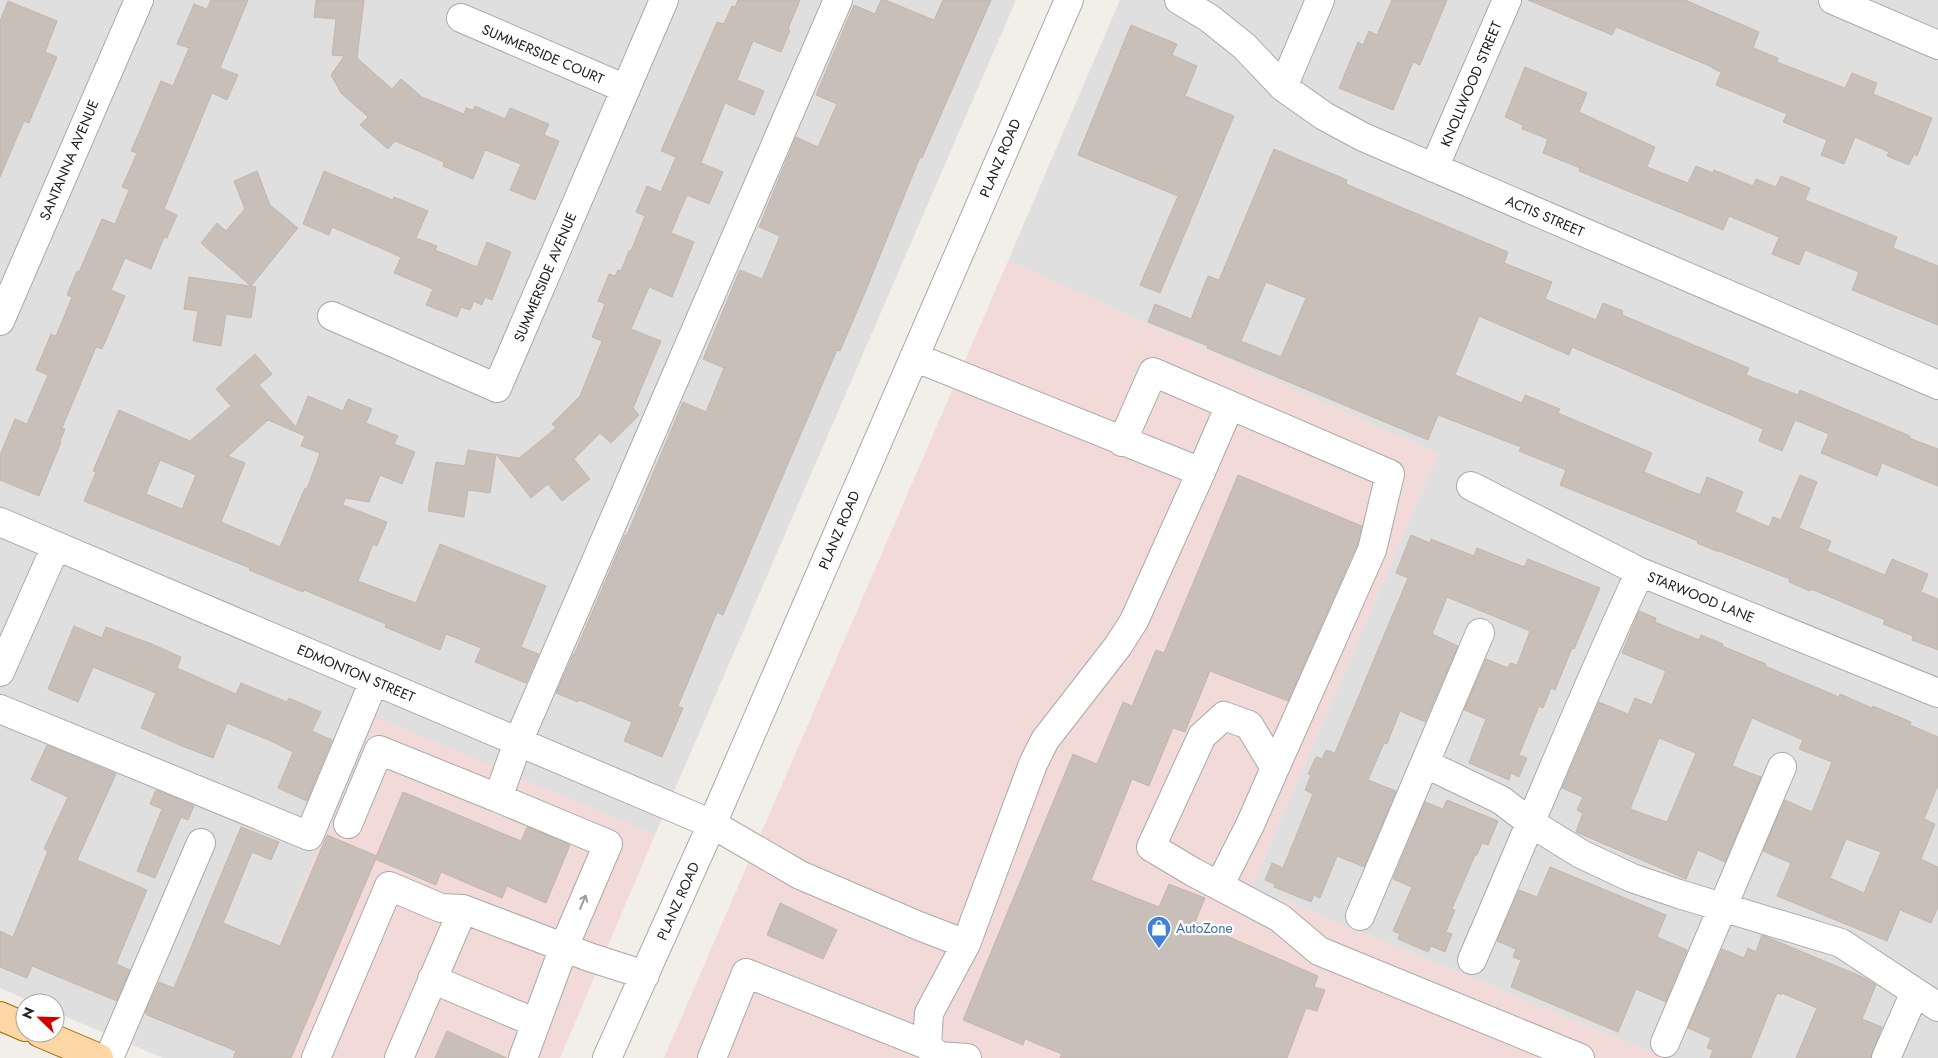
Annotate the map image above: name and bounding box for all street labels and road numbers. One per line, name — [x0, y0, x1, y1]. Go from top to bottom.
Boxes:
street label: KNOLLWOOD STREET — [1436, 18, 1507, 150]
street label: SUMMERSIDE COURT — [479, 19, 608, 89]
street label: SANTANNA AVENUE — [35, 97, 103, 223]
street label: PLANZ ROAD — [974, 116, 1026, 200]
street label: ACTIS STREET — [1503, 190, 1588, 242]
street label: SUMMERSIDE AVENUE — [509, 209, 581, 345]
street label: PLANZ ROAD — [813, 488, 865, 572]
street label: STARWOOD LANE — [1644, 566, 1758, 628]
street label: EDMONTON STREET — [294, 639, 418, 707]
street label: PLANZ ROAD — [652, 859, 704, 943]

